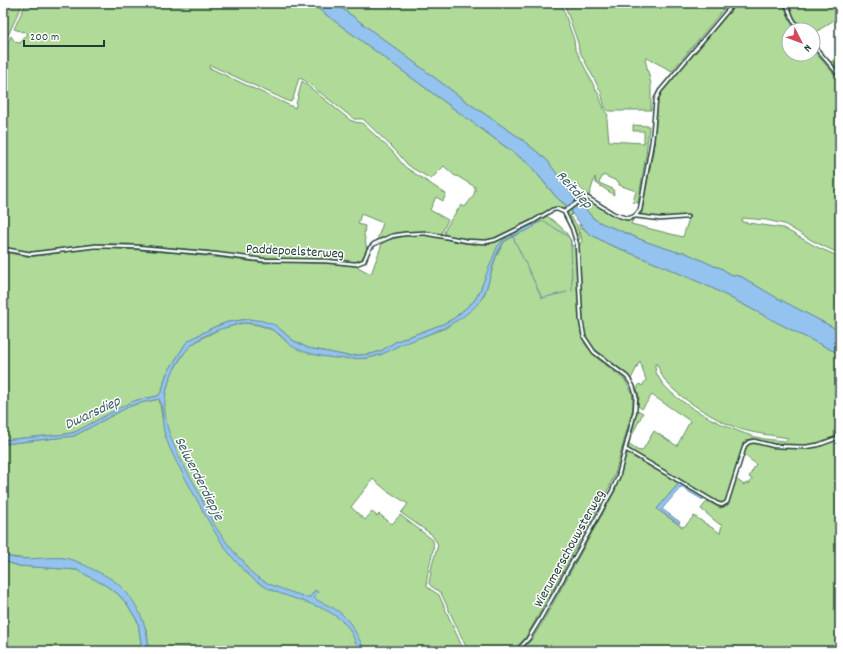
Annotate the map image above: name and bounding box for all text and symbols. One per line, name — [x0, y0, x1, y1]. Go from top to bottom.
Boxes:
scale bar — [24, 22, 104, 48]
north arrow — [781, 22, 821, 62]
text: 200 m — [30, 29, 59, 46]
text: N — [799, 40, 815, 55]
water label: Reitdiep — [550, 166, 598, 215]
street label: Paddepoelsterweg — [245, 239, 344, 265]
water label: Dwarsdiep — [61, 391, 125, 436]
water label: Selwerderdiepje — [168, 433, 229, 526]
street label: Wierumerschouwsterweg — [529, 486, 610, 612]

